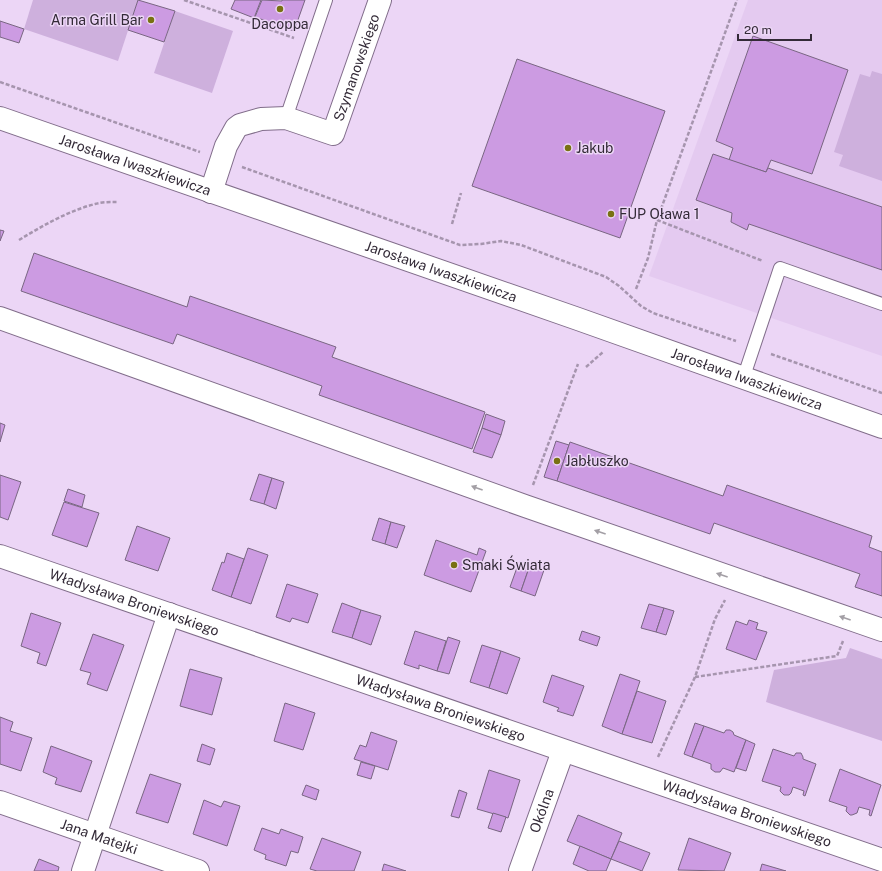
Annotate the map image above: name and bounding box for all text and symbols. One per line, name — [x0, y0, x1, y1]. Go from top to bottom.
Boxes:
marker: Dacoppa — [275, 4, 285, 14]
place label: Arma Grill Bar — [51, 12, 143, 28]
street label: Szymanowskiego — [330, 12, 383, 123]
marker: Arma Grill Bar — [146, 15, 156, 25]
place label: Dacoppa — [251, 16, 309, 32]
scale bar — [738, 16, 811, 42]
text: 20 m — [744, 23, 772, 37]
street label: Jarosława Iwaszkiewicza — [57, 131, 213, 199]
place label: Jakub — [576, 140, 613, 156]
marker: Jakub — [563, 143, 573, 153]
place label: FUP Oława 1 — [619, 206, 699, 222]
marker: FUP Oława 1 — [606, 209, 616, 219]
street label: Jarosława Iwaszkiewicza — [363, 238, 519, 305]
street label: Jarosława Iwaszkiewicza — [669, 345, 825, 413]
place label: Jabłuszko — [565, 453, 629, 469]
marker: Jabłuszko — [552, 456, 562, 466]
one-way arrow — [471, 485, 483, 491]
one-way arrow — [593, 528, 605, 534]
place label: Smaki Świata — [462, 555, 550, 573]
marker: Smaki Świata — [449, 560, 459, 570]
street label: Władysława Broniewskiego — [47, 566, 221, 639]
one-way arrow — [716, 571, 728, 577]
one-way arrow — [839, 614, 851, 620]
street label: Władysława Broniewskiego — [354, 671, 528, 744]
street label: Władysława Broniewskiego — [660, 777, 834, 850]
street label: Okólna — [526, 787, 557, 835]
street label: Jana Matejki — [58, 816, 140, 857]

